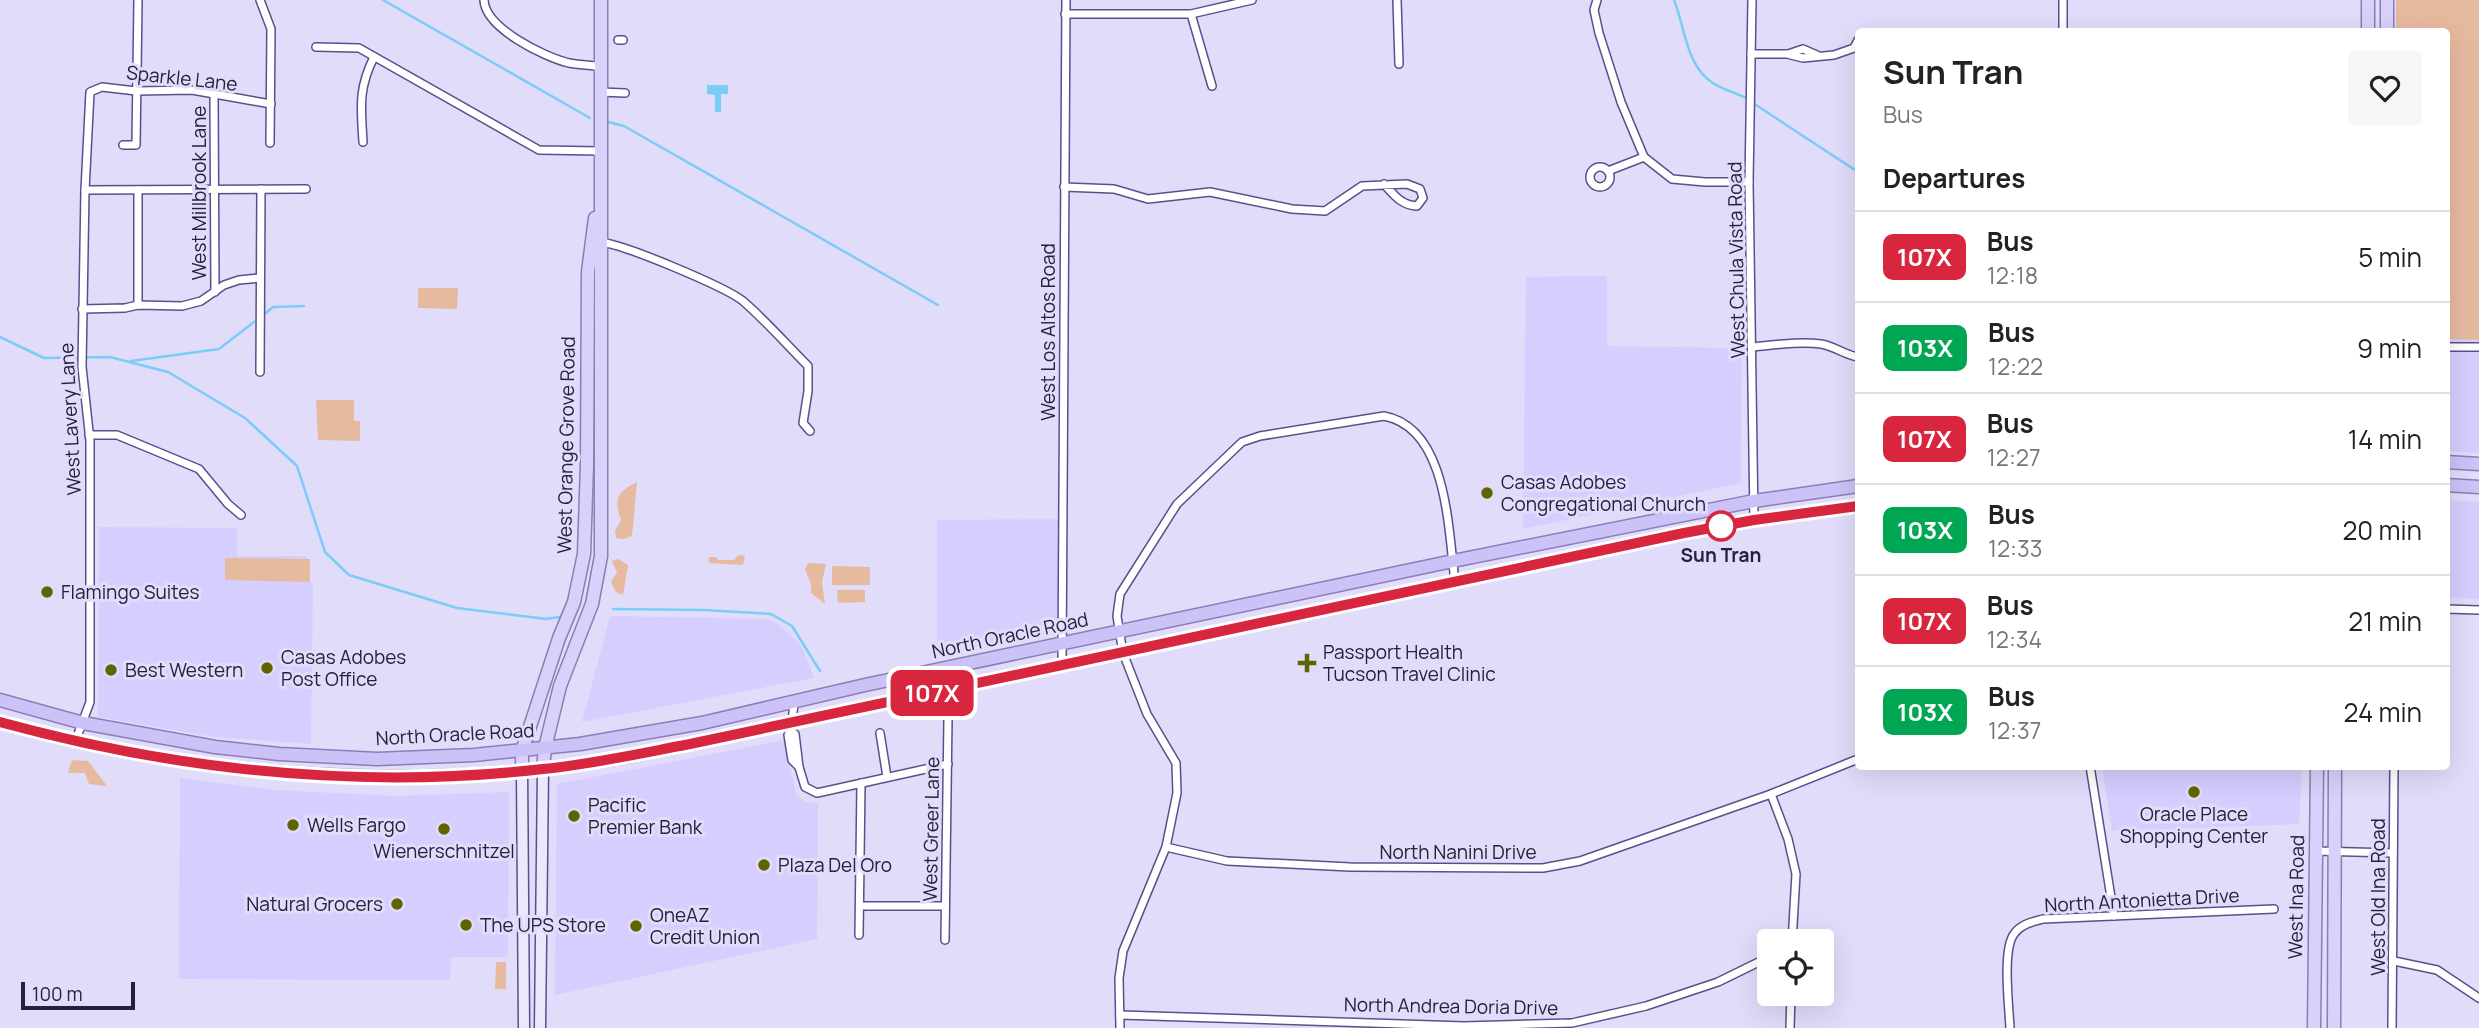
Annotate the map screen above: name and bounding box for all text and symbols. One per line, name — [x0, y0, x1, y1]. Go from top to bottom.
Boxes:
text: Sun Tran — [1883, 49, 2023, 94]
button: heart — [2348, 51, 2422, 125]
street label: Sparkle Lane — [125, 59, 239, 97]
text: Bus — [1883, 98, 1923, 130]
street label: West Millbrook Lane — [186, 106, 212, 280]
text: Departures — [1883, 160, 2025, 196]
street label: West Chula Vista Road — [1721, 161, 1751, 359]
text: Bus — [1987, 223, 2034, 259]
text: 5 min — [2358, 239, 2422, 275]
text: 107X — [1897, 240, 1952, 273]
street label: West Los Altos Road — [1035, 243, 1061, 421]
text: 12:18 — [1987, 259, 2038, 291]
text: Bus — [1988, 314, 2035, 350]
text: 9 min — [2357, 330, 2422, 366]
text: 103X — [1897, 331, 1953, 364]
street label: West Orange Grove Road — [551, 336, 581, 554]
street label: West Lavery Lane — [53, 342, 87, 496]
text: 12:22 — [1988, 350, 2043, 382]
text: Bus — [1987, 405, 2034, 441]
text: 14 min — [2348, 421, 2422, 457]
text: 107X — [1897, 422, 1952, 455]
text: 12:27 — [1987, 441, 2040, 473]
place label: Casas Adobes Congregational Church — [1501, 469, 1706, 517]
marker: Casas Adobes Congregational Church — [1479, 485, 1495, 501]
text: Bus — [1988, 496, 2035, 532]
marker: Sun Tran — [1706, 511, 1736, 541]
text: 20 min — [2343, 512, 2422, 548]
text: 103X — [1897, 513, 1953, 546]
text: 12:33 — [1988, 532, 2042, 564]
place label: Sun Tran — [1681, 542, 1761, 568]
place label: Flamingo Suites — [61, 579, 199, 605]
marker: Flamingo Suites — [39, 584, 55, 600]
text: Bus — [1987, 587, 2034, 623]
text: 21 min — [2348, 603, 2422, 639]
text: 107X — [1897, 604, 1952, 637]
street label: North Oracle Road — [929, 606, 1091, 664]
text: 12:34 — [1987, 623, 2042, 655]
place label: Passport Health Tucson Travel Clinic — [1323, 639, 1496, 687]
place label: Casas Adobes Post Office — [281, 644, 406, 692]
marker: Passport Health Tucson Travel Clinic — [1297, 653, 1317, 673]
place label: Best Western — [125, 657, 243, 683]
marker: Casas Adobes Post Office — [259, 660, 275, 676]
marker: Best Western — [103, 662, 119, 678]
line badge: 107X — [883, 670, 981, 716]
text: 107X — [905, 676, 959, 709]
text: Bus — [1988, 678, 2035, 714]
text: 24 min — [2344, 694, 2422, 730]
text: 103X — [1897, 695, 1953, 728]
text: 12:37 — [1988, 714, 2041, 746]
street label: North Oracle Road — [375, 717, 535, 751]
street label: West Greer Lane — [917, 756, 945, 902]
marker: Oracle Place Shopping Center — [2186, 784, 2202, 800]
place label: Pacific Premier Bank — [588, 792, 703, 840]
place label: Oracle Place Shopping Center — [2120, 801, 2268, 849]
marker: Pacific Premier Bank — [566, 808, 582, 824]
place label: Wells Fargo — [307, 812, 406, 838]
marker: Wells Fargo — [285, 817, 301, 833]
street label: West Old Ina Road — [2365, 818, 2391, 976]
marker: Wienerschnitzel — [436, 821, 452, 837]
street label: West Ina Road — [2282, 835, 2310, 959]
place label: Wienerschnitzel — [373, 838, 515, 864]
street label: North Nanini Drive — [1379, 839, 1537, 865]
place label: Plaza Del Oro — [778, 852, 892, 878]
marker: Plaza Del Oro — [756, 857, 772, 873]
street label: North Antonietta Drive — [2044, 882, 2240, 918]
place label: Natural Grocers — [246, 891, 383, 917]
marker: Natural Grocers — [389, 896, 405, 912]
place label: OneAZ Credit Union — [650, 902, 760, 950]
place label: The UPS Store — [480, 912, 606, 938]
marker: The UPS Store — [458, 917, 474, 933]
marker: OneAZ Credit Union — [628, 918, 644, 934]
map controls — [1757, 929, 1834, 1006]
button: locate — [1757, 929, 1834, 1006]
scale bar — [21, 979, 135, 1011]
text: 100 m — [32, 981, 83, 1007]
street label: North Andrea Doria Drive — [1344, 991, 1558, 1021]

